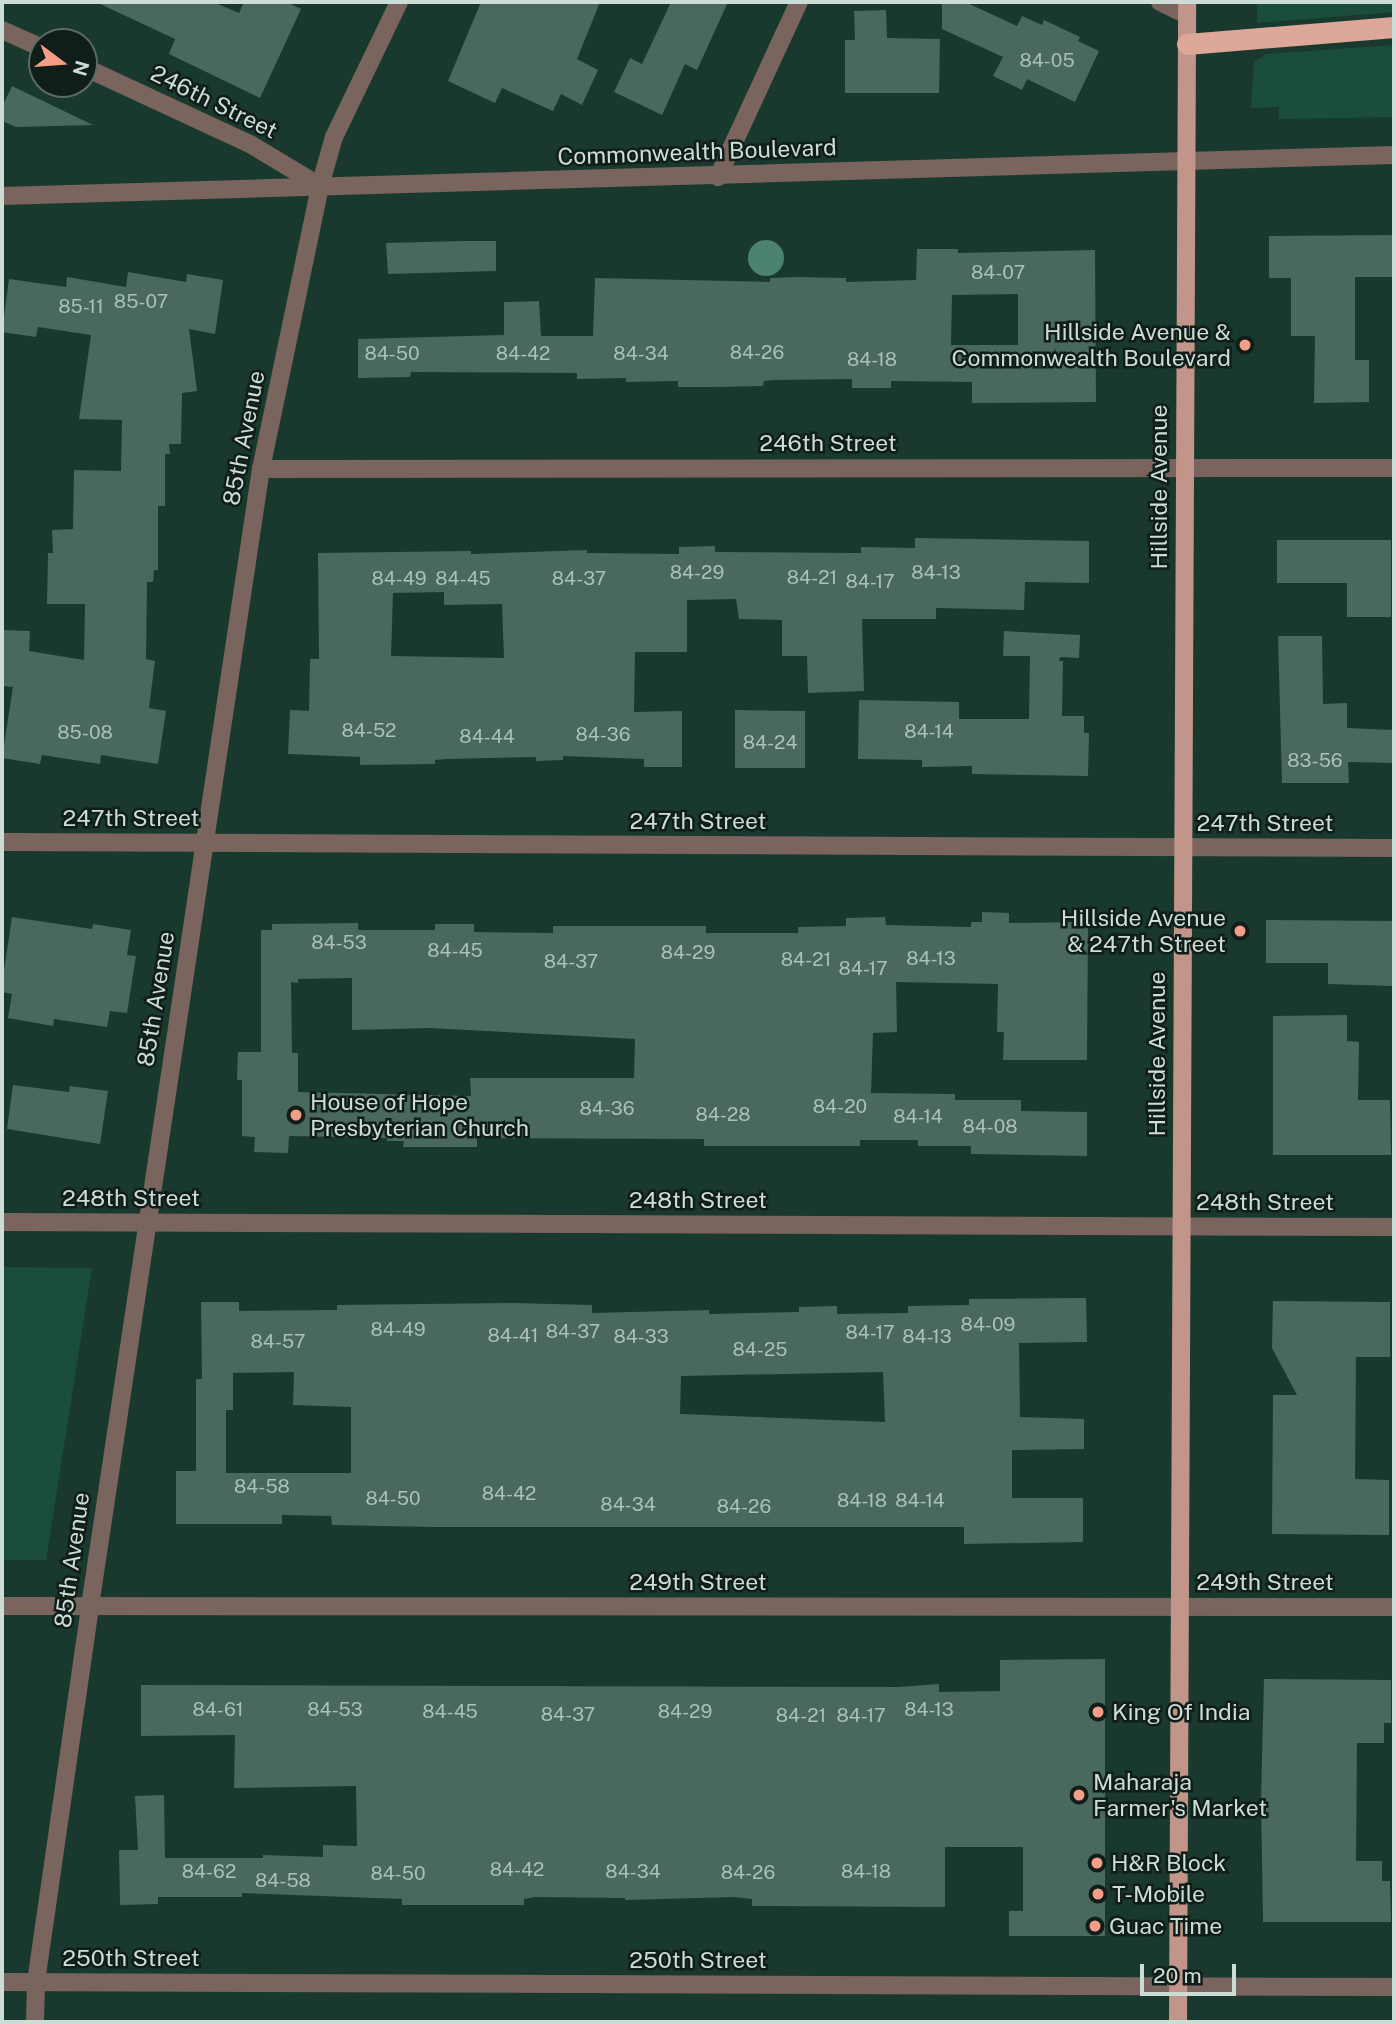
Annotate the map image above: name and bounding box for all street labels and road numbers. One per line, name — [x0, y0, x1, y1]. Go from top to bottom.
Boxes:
street label: 246th Street — [146, 59, 282, 145]
street label: Commonwealth Boulevard — [557, 133, 837, 171]
street label: 85th Avenue — [217, 368, 271, 508]
street label: Hillside Avenue — [1145, 404, 1173, 570]
street label: 246th Street — [759, 429, 897, 457]
street label: 247th Street — [63, 804, 199, 832]
street label: 247th Street — [630, 807, 766, 835]
street label: 247th Street — [1197, 809, 1333, 837]
street label: 85th Avenue — [132, 929, 180, 1069]
street label: Hillside Avenue — [1143, 971, 1171, 1137]
street label: 248th Street — [62, 1184, 200, 1212]
street label: 248th Street — [629, 1186, 767, 1214]
street label: 248th Street — [1196, 1188, 1334, 1216]
street label: 85th Avenue — [49, 1491, 95, 1629]
street label: 249th Street — [629, 1568, 767, 1596]
street label: 249th Street — [1196, 1568, 1334, 1596]
street label: 250th Street — [62, 1944, 200, 1972]
street label: 250th Street — [629, 1946, 767, 1974]

